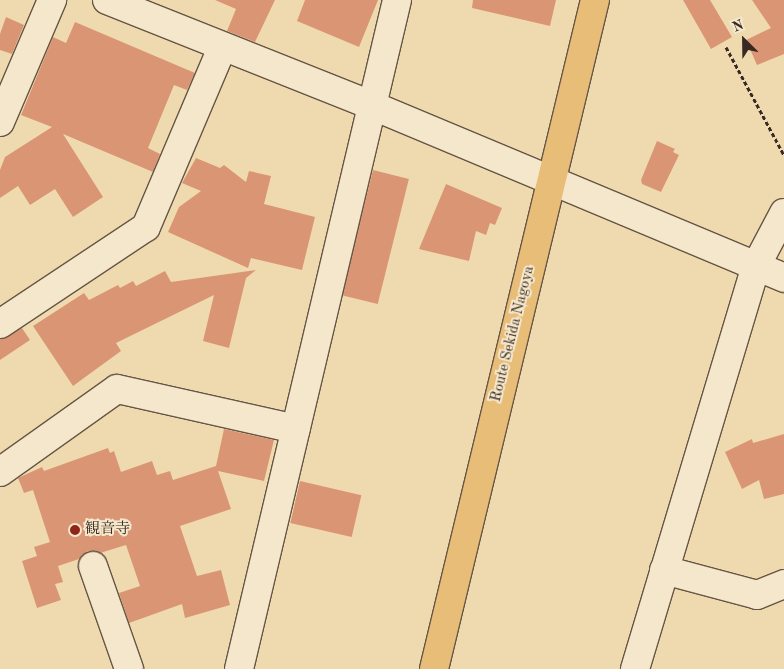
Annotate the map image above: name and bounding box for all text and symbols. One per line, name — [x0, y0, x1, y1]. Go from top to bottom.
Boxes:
north arrow — [719, 15, 769, 65]
text: N — [730, 18, 746, 35]
street label: Route Sekida Nagoya — [487, 264, 539, 404]
place label: 観音寺 — [85, 521, 130, 539]
marker: 観音寺 — [69, 524, 81, 536]

